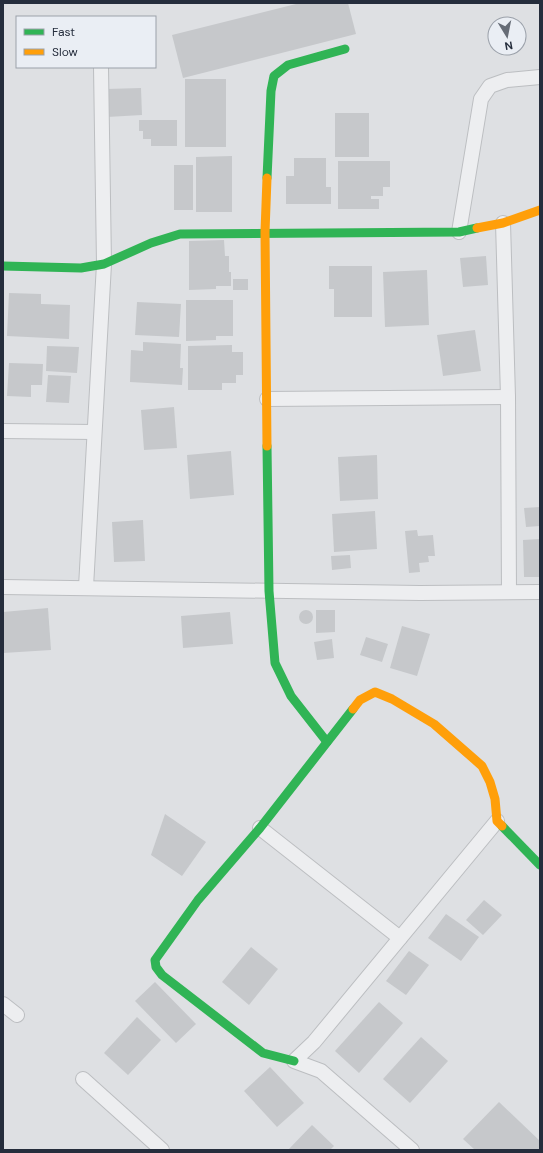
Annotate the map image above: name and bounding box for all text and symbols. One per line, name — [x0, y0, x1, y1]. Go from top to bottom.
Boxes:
legend — [16, 16, 156, 68]
north arrow — [487, 16, 527, 56]
text: Fast — [52, 24, 75, 40]
text: N — [504, 38, 514, 53]
text: Slow — [52, 44, 78, 60]

